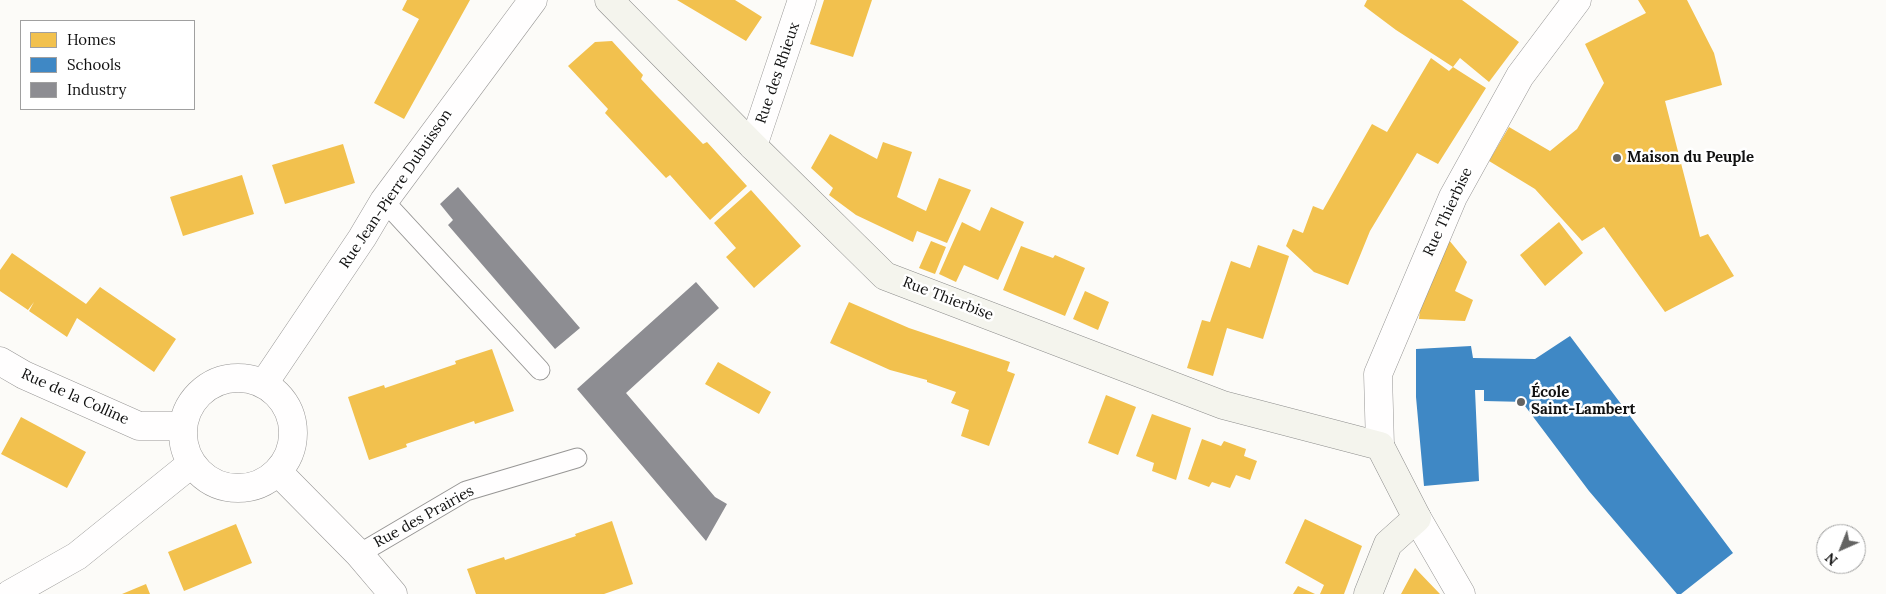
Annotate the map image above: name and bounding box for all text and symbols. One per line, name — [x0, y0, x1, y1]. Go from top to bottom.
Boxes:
legend — [20, 20, 195, 110]
street label: Rue des Rhieux — [752, 20, 804, 126]
text: Homes — [67, 30, 116, 49]
text: Schools — [67, 55, 121, 74]
text: Industry — [67, 80, 126, 99]
street label: Rue Jean-Pierre Dubuisson — [336, 106, 456, 272]
place label: Maison du Peuple — [1627, 149, 1754, 167]
marker: Maison du Peuple — [1611, 152, 1623, 164]
street label: Rue Thierbise — [1420, 165, 1476, 259]
street label: Rue Thierbise — [900, 273, 996, 325]
street label: Rue de la Colline — [18, 365, 132, 429]
place label: École Saint-Lambert — [1531, 384, 1636, 419]
marker: École Saint-Lambert — [1515, 396, 1527, 408]
street label: Rue des Prairies — [371, 482, 477, 552]
north arrow — [1816, 524, 1866, 574]
text: N — [1821, 549, 1841, 569]

